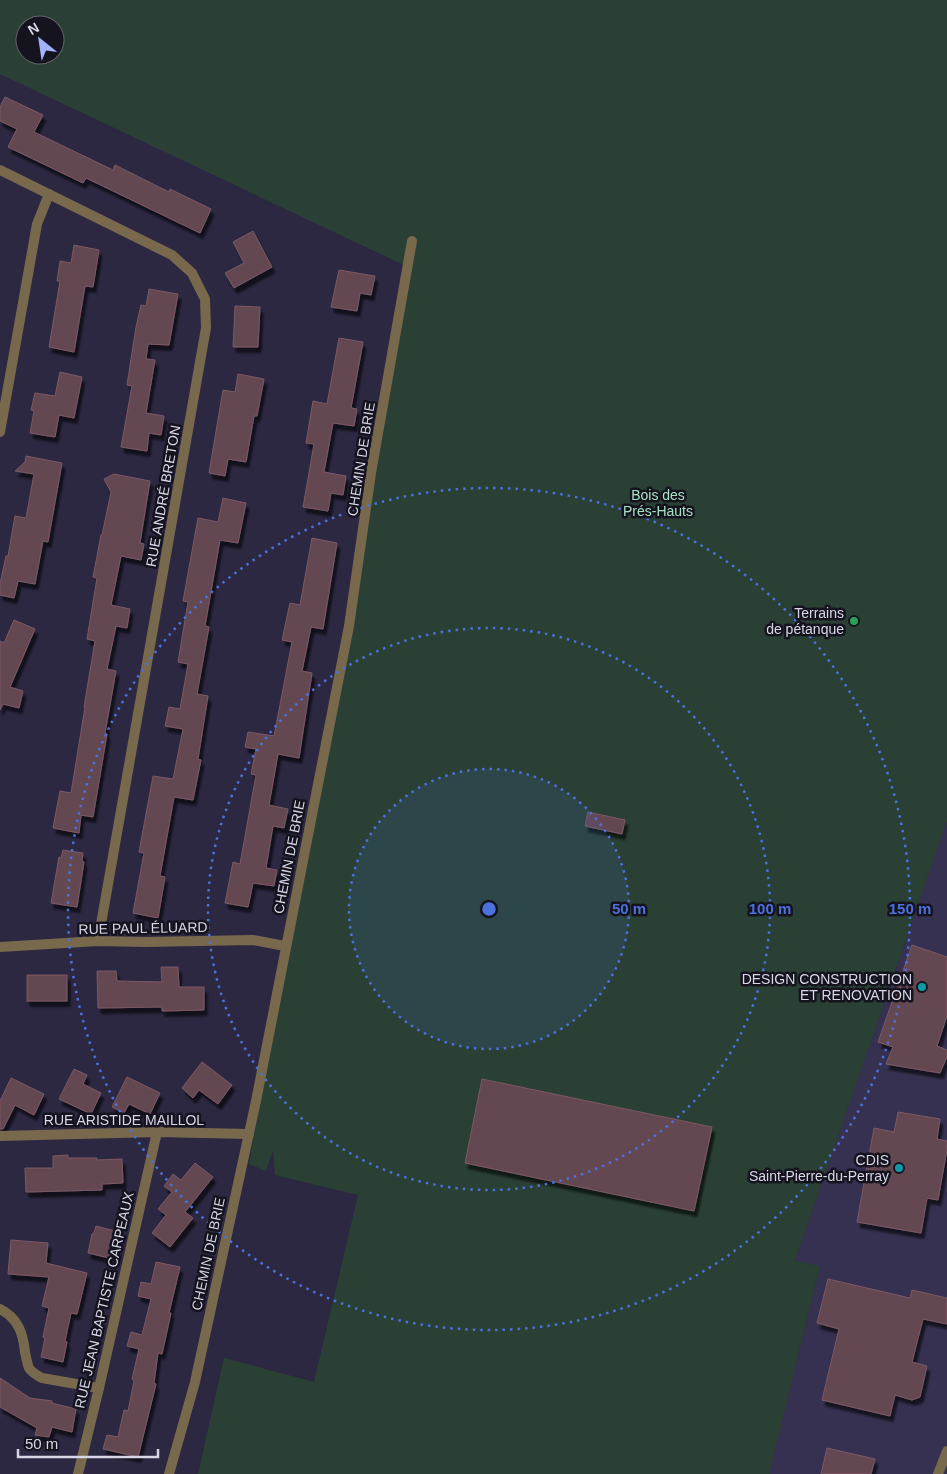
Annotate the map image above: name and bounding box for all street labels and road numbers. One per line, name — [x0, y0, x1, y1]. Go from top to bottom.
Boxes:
street label: CHEMIN DE BRIE — [344, 401, 378, 517]
street label: RUE ANDRÉ BRETON — [143, 424, 183, 568]
street label: CHEMIN DE BRIE — [270, 799, 308, 915]
street label: RUE PAUL ÉLUARD — [78, 919, 208, 937]
street label: RUE ARISTIDE MAILLOL — [44, 1112, 204, 1128]
street label: RUE JEAN BAPTISTE CARPEAUX — [71, 1190, 137, 1410]
street label: CHEMIN DE BRIE — [188, 1196, 228, 1312]

